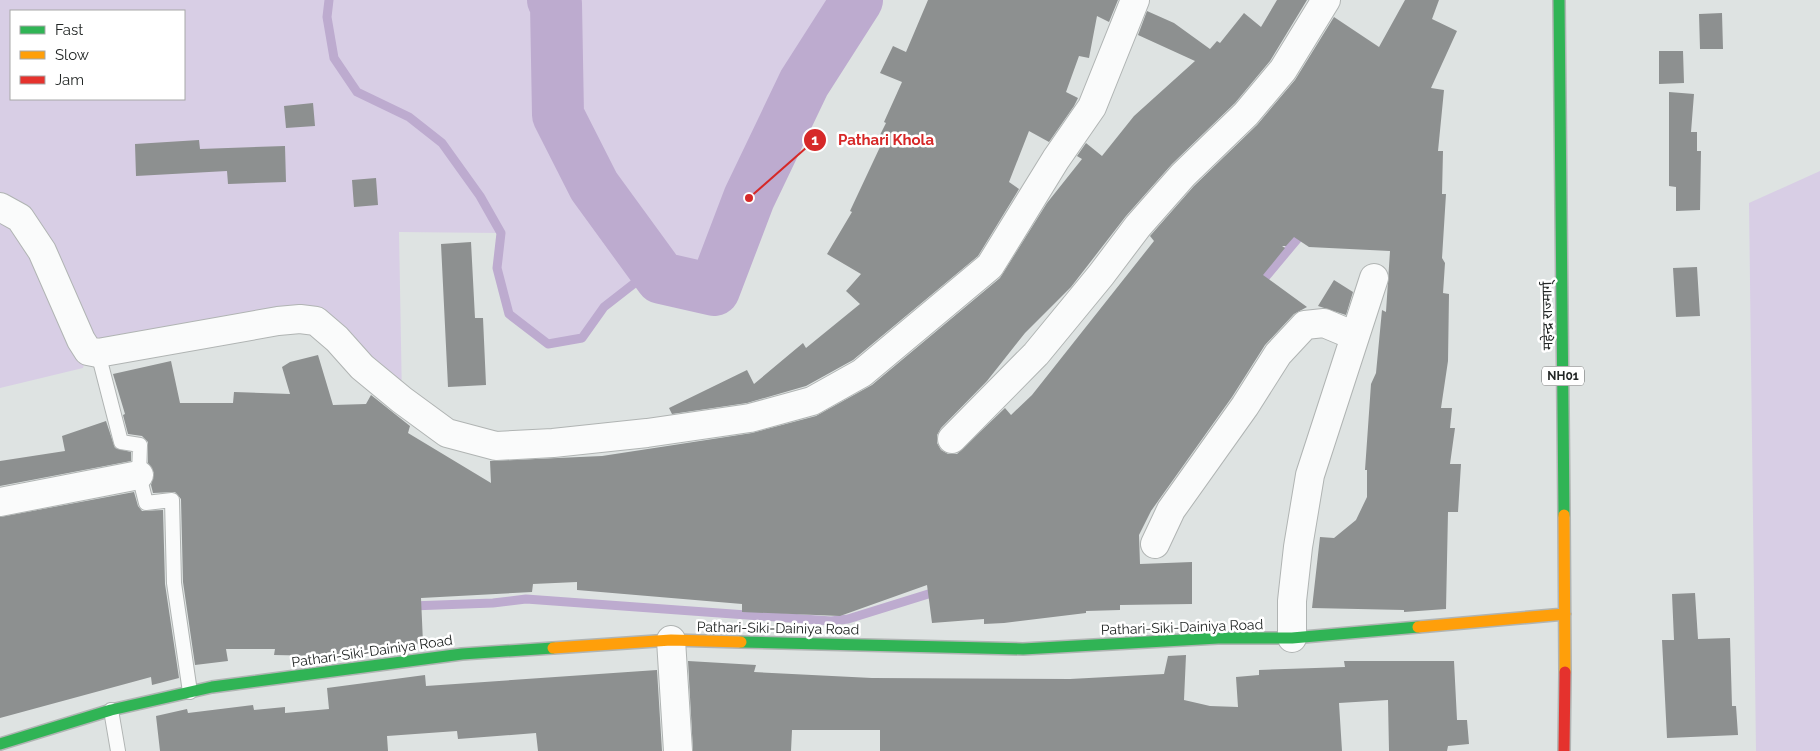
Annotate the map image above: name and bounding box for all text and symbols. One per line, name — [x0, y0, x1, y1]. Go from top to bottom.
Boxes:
legend — [10, 10, 185, 100]
text: Fast — [55, 21, 83, 39]
text: Slow — [55, 46, 89, 64]
text: Jam — [55, 71, 84, 89]
callout: Pathari Khola — [803, 125, 944, 155]
text: 1 — [811, 131, 819, 149]
text: Pathari Khola — [838, 131, 934, 149]
street label: महेन्द्र राज्मार्ग् — [1537, 280, 1558, 350]
road number: NH01 — [1542, 366, 1584, 386]
street label: Pathari-Siki-Dainiya Road — [1101, 616, 1263, 638]
street label: Pathari-Siki-Dainiya Road — [697, 619, 859, 637]
street label: Pathari-Siki-Dainiya Road — [290, 632, 454, 670]

